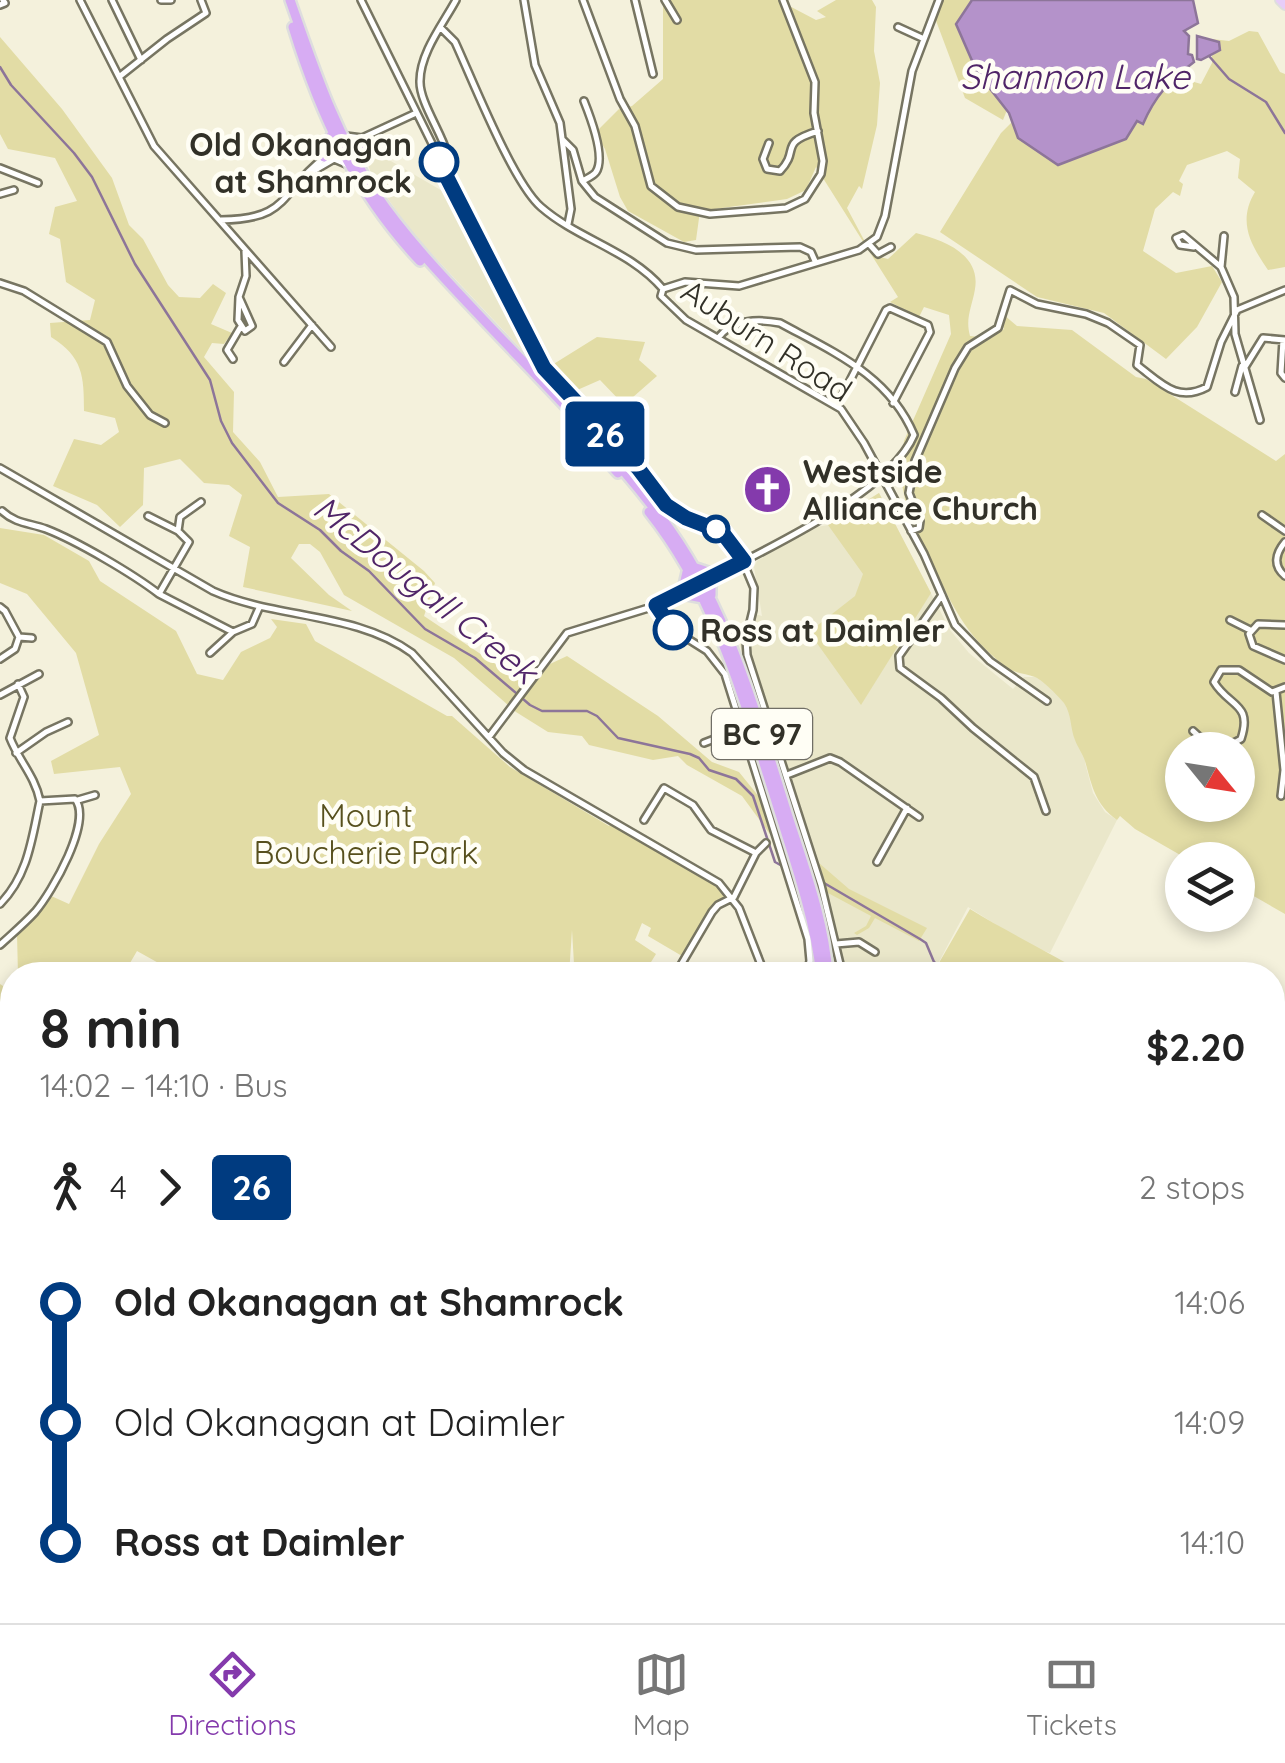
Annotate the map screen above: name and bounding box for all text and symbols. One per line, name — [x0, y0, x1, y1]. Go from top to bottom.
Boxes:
water label: Shannon Lake — [960, 54, 1191, 98]
place label: Old Okanagan at Shamrock — [189, 124, 412, 201]
marker: Old Okanagan at Shamrock — [420, 143, 458, 181]
street label: Auburn Road — [674, 270, 860, 410]
line badge: 26 — [560, 402, 650, 466]
text: 26 — [585, 412, 625, 456]
place label: Westside Alliance Church — [803, 451, 1038, 528]
church icon: Westside Alliance Church — [742, 463, 794, 515]
water label: McDougall Creek — [305, 485, 549, 695]
unlabelled marker — [703, 516, 729, 542]
place label: Ross at Daimler — [700, 610, 945, 650]
marker: Ross at Daimler — [654, 611, 692, 649]
road number: BC 97 — [712, 709, 812, 759]
north arrow — [1165, 732, 1255, 822]
map controls — [1165, 732, 1255, 932]
park label: Mount Boucherie Park — [254, 795, 478, 872]
button: layers — [1165, 842, 1255, 932]
text: 8 min — [40, 993, 182, 1062]
text: $2.20 — [1146, 1023, 1245, 1071]
text: 14:02 – 14:10 · Bus — [40, 1065, 288, 1105]
icon: walk — [40, 1160, 95, 1215]
icon: forward — [142, 1160, 197, 1215]
text: 26 — [232, 1165, 271, 1209]
text: 4 — [110, 1167, 127, 1207]
text: 2 stops — [1139, 1167, 1245, 1207]
text: Old Okanagan at Shamrock — [114, 1278, 624, 1326]
text: 14:06 — [1175, 1282, 1245, 1322]
text: Old Okanagan at Daimler — [114, 1398, 565, 1446]
text: 14:09 — [1174, 1402, 1245, 1442]
text: Ross at Daimler — [114, 1518, 405, 1566]
text: 14:10 — [1180, 1522, 1245, 1562]
tab: Directions — [168, 1647, 296, 1742]
tab: Map — [633, 1647, 690, 1742]
tab: Tickets — [1026, 1647, 1117, 1742]

